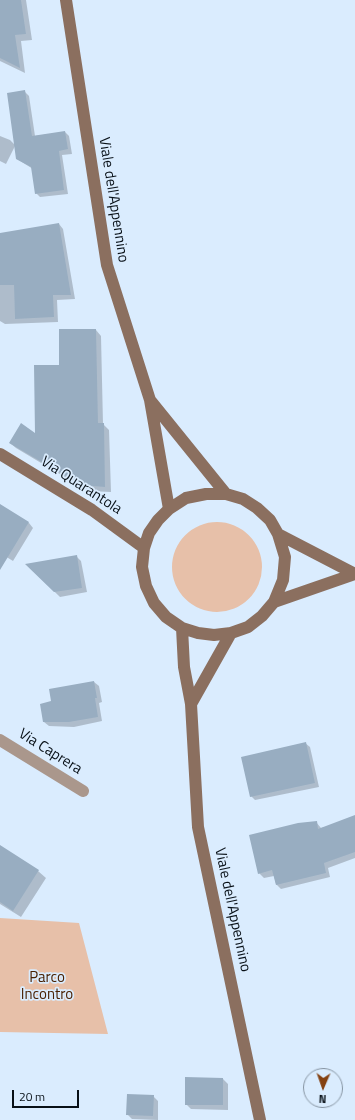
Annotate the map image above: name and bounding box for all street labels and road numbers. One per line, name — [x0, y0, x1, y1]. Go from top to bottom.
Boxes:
street label: Viale dell'Appennino — [94, 136, 132, 264]
street label: Via Quarantola — [37, 453, 125, 519]
street label: Via Caprera — [15, 725, 85, 779]
street label: Viale dell'Appennino — [210, 846, 254, 974]

